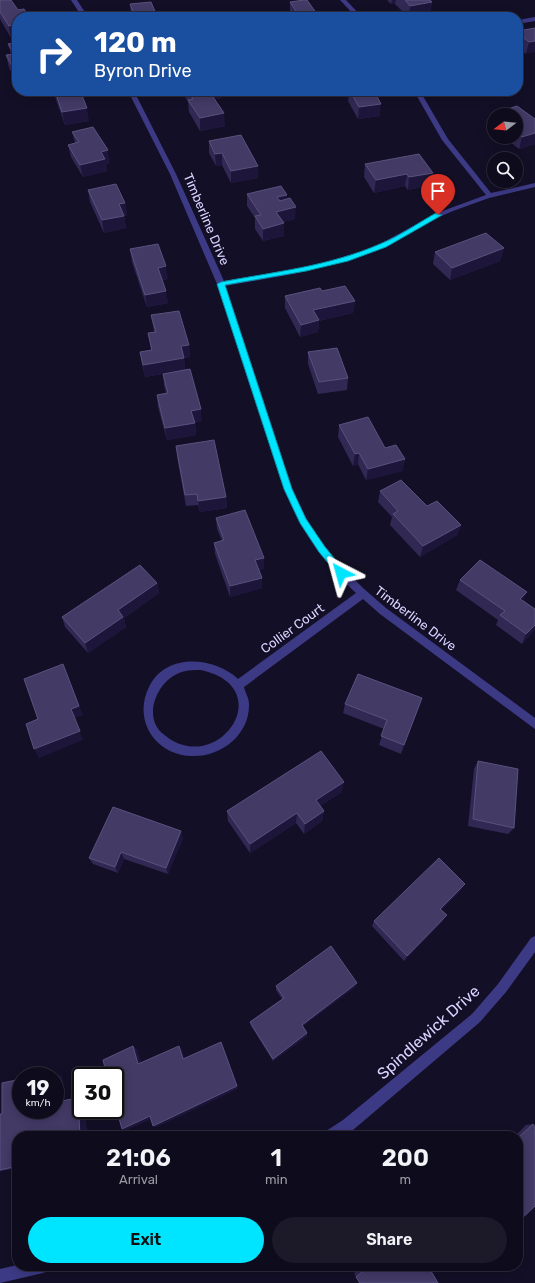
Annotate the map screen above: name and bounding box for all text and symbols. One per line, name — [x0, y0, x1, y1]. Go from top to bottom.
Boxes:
text: 120 m — [94, 26, 177, 59]
icon: right — [28, 28, 80, 80]
text: Byron Drive — [94, 60, 192, 82]
north arrow — [487, 108, 523, 144]
map controls — [487, 108, 523, 188]
button: search — [487, 152, 523, 188]
street label: Timberline Drive — [180, 171, 233, 267]
pin — [421, 174, 455, 215]
icon: arrive — [427, 180, 449, 202]
position arrow — [320, 552, 362, 594]
street label: Timberline Drive — [372, 583, 459, 654]
street label: Collier Court — [258, 600, 327, 656]
street label: Spindlewick Drive — [373, 981, 483, 1083]
speed limit sign: 30 — [72, 1067, 124, 1119]
text: 19 — [27, 1076, 49, 1100]
text: km/h — [26, 1097, 50, 1109]
text: 21:06 — [106, 1144, 171, 1172]
text: 1 — [271, 1144, 282, 1172]
text: 200 — [382, 1144, 429, 1172]
text: Arrival — [119, 1172, 158, 1187]
text: min — [265, 1172, 288, 1187]
text: m — [400, 1172, 411, 1187]
button: Exit — [28, 1217, 264, 1263]
button: Share — [272, 1217, 507, 1263]

